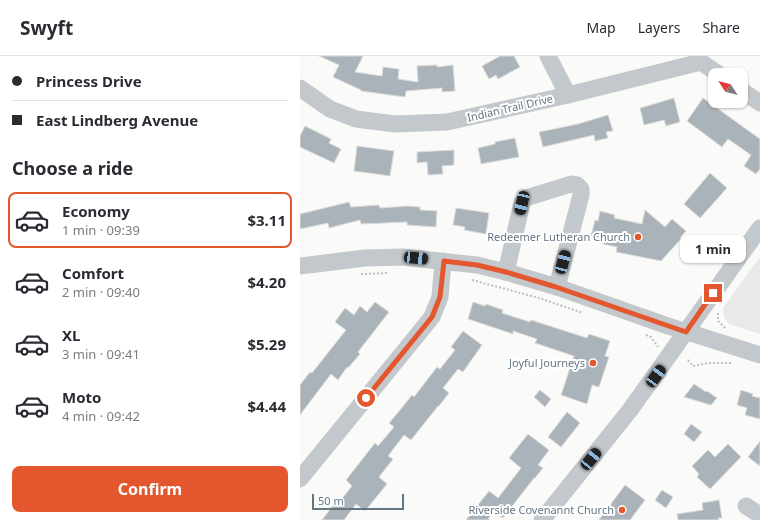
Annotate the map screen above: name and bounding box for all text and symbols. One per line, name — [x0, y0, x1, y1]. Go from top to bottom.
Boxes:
text: Swyft — [20, 15, 73, 41]
text: Map — [587, 18, 616, 37]
text: Layers — [638, 18, 680, 37]
text: Share — [702, 18, 740, 37]
north arrow — [708, 68, 748, 108]
map controls — [708, 68, 748, 108]
text: Princess Drive — [36, 71, 142, 91]
street label: Indian Trail Drive — [465, 90, 554, 125]
text: East Lindberg Avenue — [36, 110, 198, 130]
text: Choose a ride — [12, 156, 133, 180]
car — [513, 190, 531, 216]
text: Economy — [62, 201, 130, 221]
icon: car — [14, 202, 50, 238]
text: $3.11 — [247, 210, 286, 230]
text: 1 min · 09:39 — [62, 221, 140, 239]
place label: Redeemer Lutheran Church — [487, 229, 630, 244]
marker: Redeemer Lutheran Church — [633, 232, 643, 242]
callout: 1 min — [680, 235, 746, 263]
text: 1 min — [695, 240, 731, 258]
car — [554, 249, 572, 275]
car — [404, 251, 428, 265]
text: Comfort — [62, 263, 124, 283]
icon: car — [14, 264, 50, 300]
text: $4.20 — [247, 272, 286, 292]
text: 2 min · 09:40 — [62, 283, 140, 301]
route end — [704, 284, 722, 302]
text: XL — [62, 325, 80, 345]
icon: car — [14, 326, 50, 362]
text: $5.29 — [247, 334, 286, 354]
text: 3 min · 09:41 — [62, 345, 140, 363]
place label: Joyful Journeys — [508, 355, 585, 370]
marker: Joyful Journeys — [588, 358, 598, 368]
car — [644, 363, 668, 389]
text: Moto — [62, 387, 101, 407]
icon: car — [14, 388, 50, 424]
route start — [357, 389, 375, 407]
text: $4.44 — [247, 396, 286, 416]
text: 4 min · 09:42 — [62, 407, 140, 425]
car — [579, 446, 603, 472]
button: Confirm — [12, 466, 288, 512]
scale bar — [312, 492, 404, 511]
text: 50 m — [318, 493, 344, 508]
place label: Riverside Covenannt Church — [469, 502, 614, 517]
marker: Riverside Covenannt Church — [617, 505, 627, 515]

